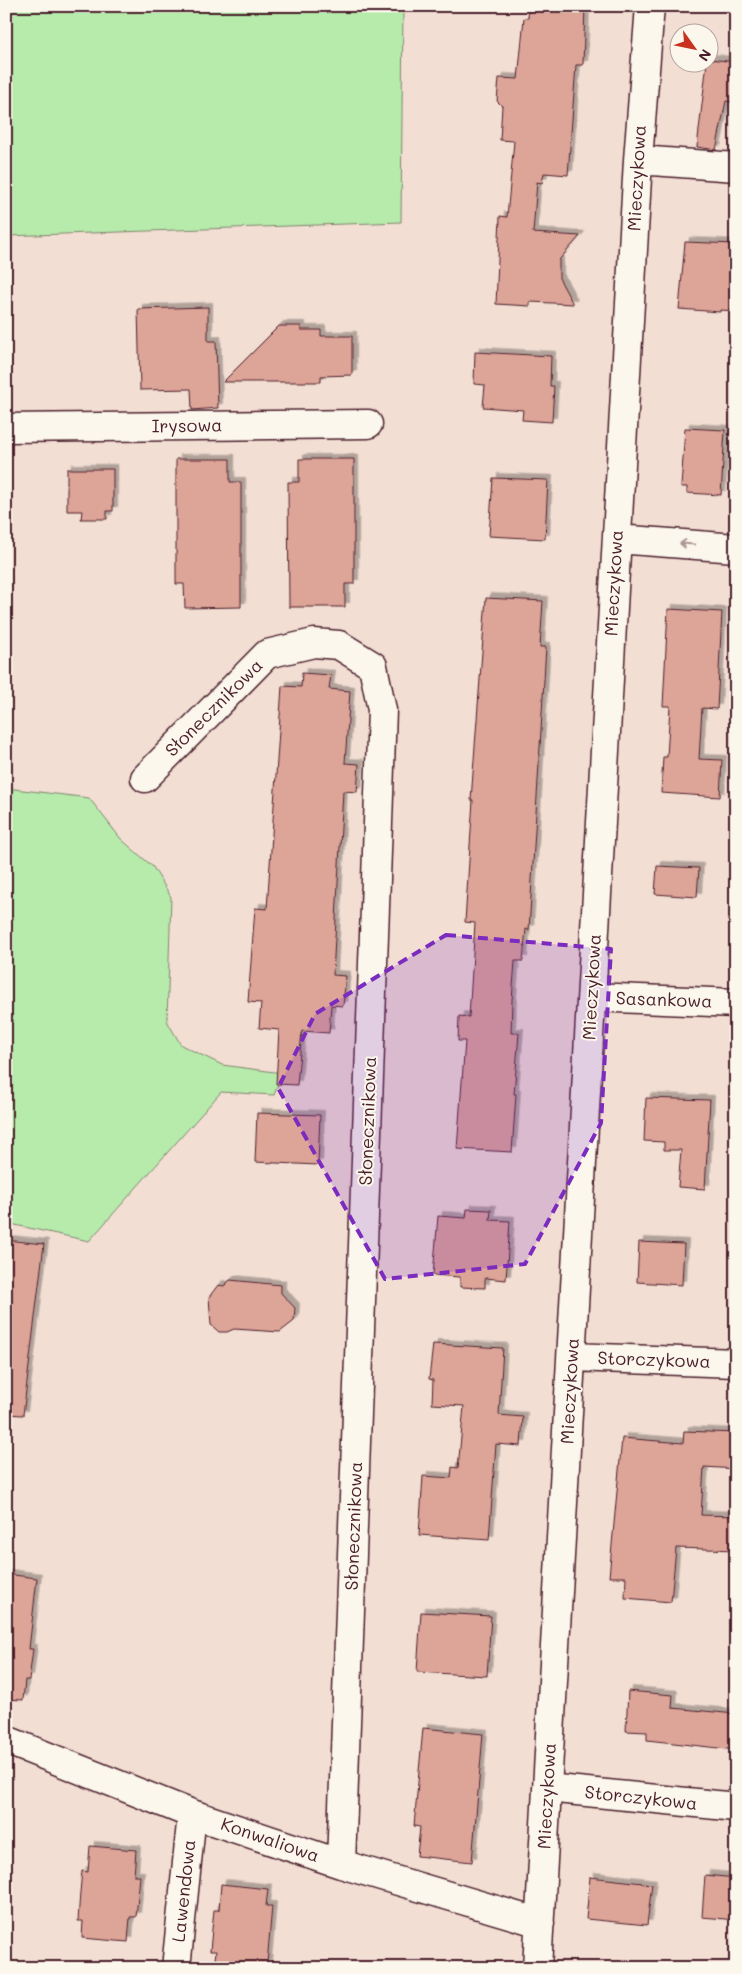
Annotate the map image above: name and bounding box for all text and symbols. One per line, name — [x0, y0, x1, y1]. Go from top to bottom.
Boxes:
north arrow — [670, 22, 720, 72]
text: N — [694, 46, 716, 65]
street label: Mieczykowa — [621, 124, 651, 232]
street label: Irysowa — [151, 412, 223, 438]
street label: Mieczykowa — [598, 529, 628, 637]
one-way arrow — [679, 539, 695, 549]
street label: Słonecznikowa — [159, 653, 267, 761]
street label: Mieczykowa — [576, 933, 606, 1041]
street label: Sasankowa — [615, 985, 713, 1013]
street label: Słonecznikowa — [353, 1056, 381, 1186]
street label: Mieczykowa — [554, 1337, 584, 1445]
street label: Storczykowa — [597, 1345, 711, 1373]
street label: Słonecznikowa — [339, 1461, 367, 1591]
street label: Mieczykowa — [531, 1742, 561, 1850]
street label: Storczykowa — [584, 1779, 699, 1815]
street label: Konwaliowa — [218, 1811, 323, 1867]
street label: Lawendowa — [166, 1838, 200, 1943]

